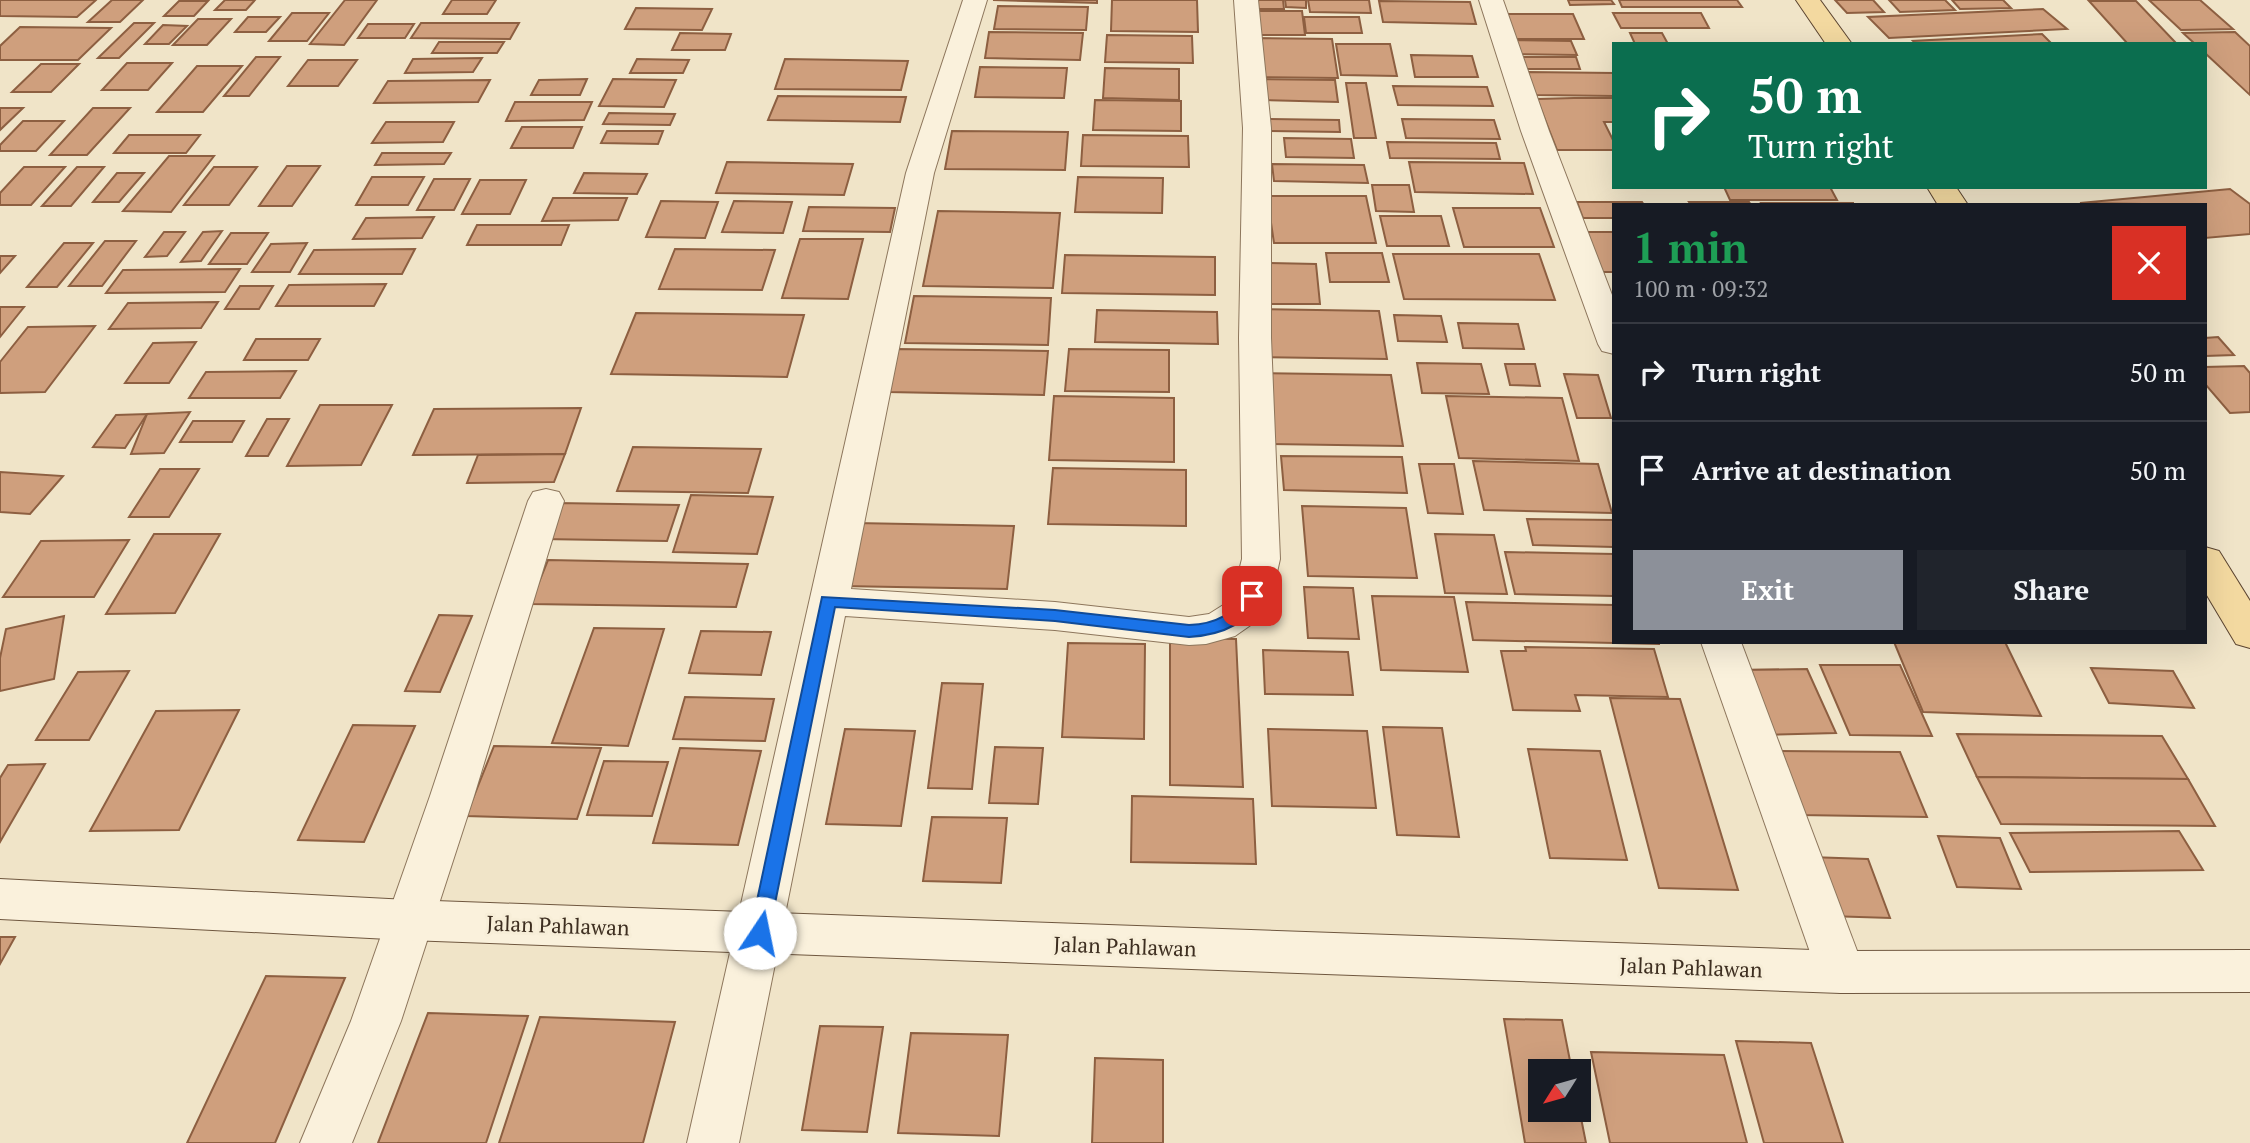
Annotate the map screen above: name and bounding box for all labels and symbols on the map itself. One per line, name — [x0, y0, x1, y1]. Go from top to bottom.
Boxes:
pin — [1222, 566, 1282, 626]
position arrow — [723, 896, 797, 970]
street label: Jalan Pahlawan — [486, 909, 630, 942]
street label: Jalan Pahlawan — [1053, 930, 1197, 963]
street label: Jalan Pahlawan — [1619, 951, 1763, 984]
north arrow — [1528, 1059, 1591, 1122]

